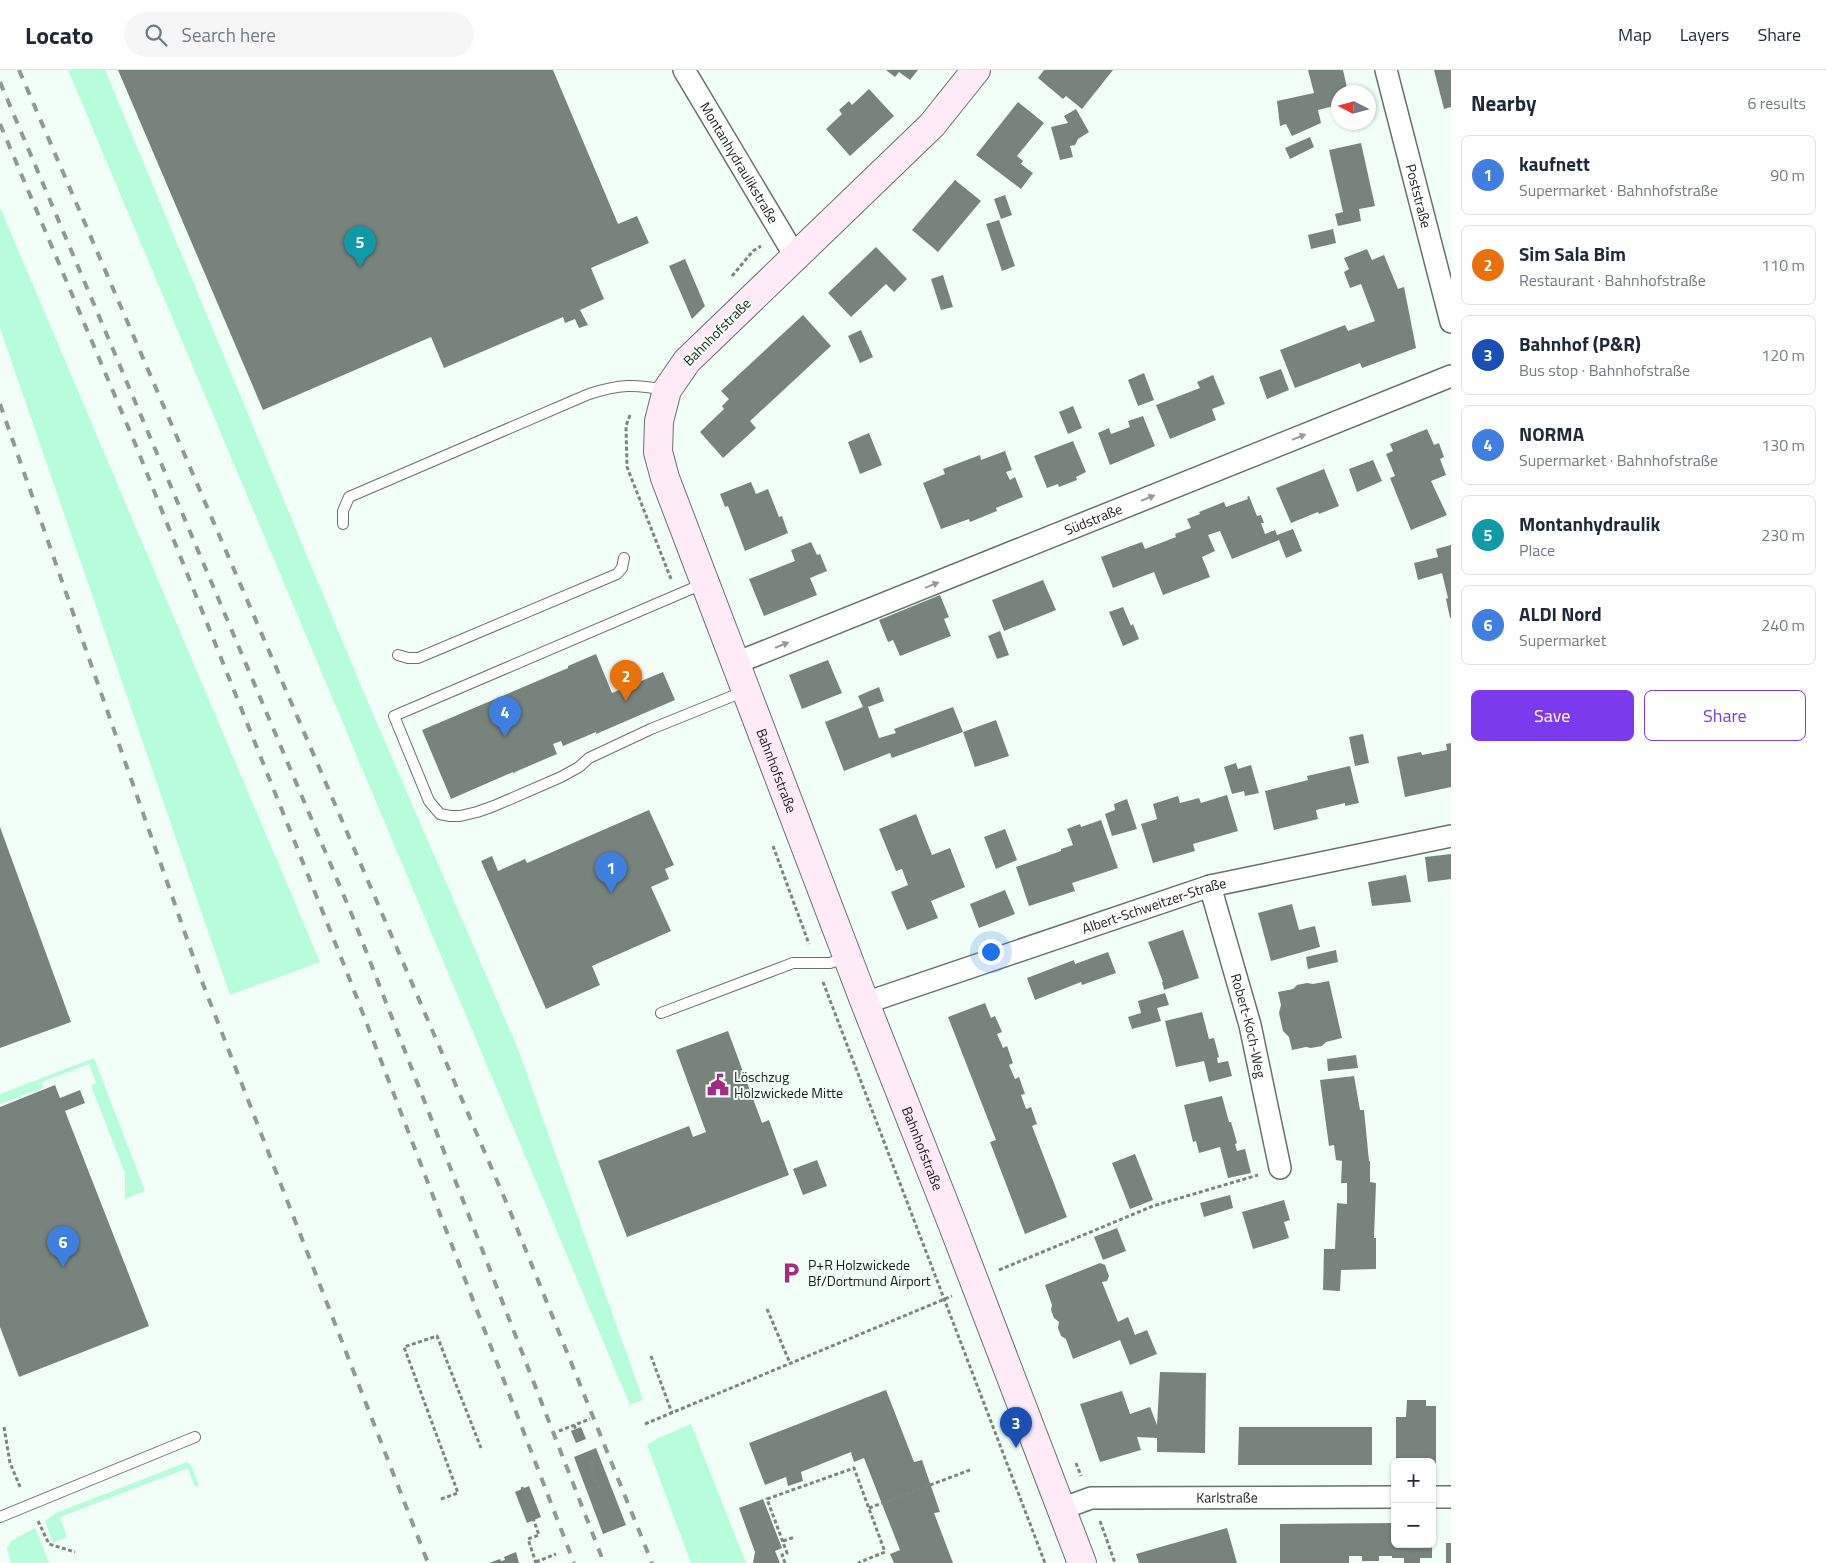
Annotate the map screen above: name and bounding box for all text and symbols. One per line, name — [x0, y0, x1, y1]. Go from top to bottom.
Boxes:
search box — [124, 12, 474, 57]
text: Locato — [25, 17, 94, 53]
text: Search here — [182, 20, 276, 49]
icon: search — [142, 21, 170, 49]
text: Map — [1618, 21, 1652, 48]
text: Layers — [1680, 21, 1729, 48]
text: Share — [1757, 21, 1801, 48]
north arrow — [1331, 85, 1376, 130]
text: Nearby — [1471, 87, 1536, 119]
text: 6 results — [1747, 91, 1806, 115]
street label: Montanhydraulikstraße — [695, 98, 784, 227]
text: kaufnett — [1519, 149, 1590, 178]
street label: Poststraße — [1401, 161, 1437, 230]
text: 1 — [1484, 163, 1492, 187]
text: 90 m — [1770, 163, 1805, 187]
text: Supermarket · Bahnhofstraße — [1519, 178, 1718, 202]
pin: 5 — [344, 226, 376, 267]
text: Sim Sala Bim — [1519, 239, 1626, 268]
text: 2 — [1484, 253, 1492, 277]
text: 110 m — [1761, 253, 1805, 277]
text: Restaurant · Bahnhofstraße — [1519, 268, 1706, 292]
street label: Bahnhofstraße — [678, 293, 755, 370]
text: Bahnhof (P&R) — [1519, 329, 1641, 358]
text: 3 — [1484, 343, 1492, 367]
text: 120 m — [1761, 343, 1805, 367]
text: Bus stop · Bahnhofstraße — [1519, 358, 1690, 382]
text: NORMA — [1519, 419, 1584, 448]
one-way arrow — [1292, 433, 1307, 441]
text: 4 — [1484, 433, 1492, 457]
text: 130 m — [1761, 433, 1805, 457]
text: Supermarket · Bahnhofstraße — [1519, 448, 1718, 472]
one-way arrow — [1141, 493, 1155, 501]
street label: Südstraße — [1061, 498, 1125, 540]
text: Montanhydraulik — [1519, 509, 1660, 538]
text: 5 — [1484, 523, 1492, 547]
text: 230 m — [1761, 523, 1805, 547]
text: Place — [1519, 538, 1555, 562]
one-way arrow — [925, 580, 939, 588]
text: ALDI Nord — [1519, 599, 1602, 628]
text: 6 — [1484, 613, 1492, 637]
text: 240 m — [1761, 613, 1805, 637]
text: Supermarket — [1519, 628, 1606, 652]
one-way arrow — [774, 641, 789, 649]
pin: 2 — [610, 660, 642, 701]
button: Save — [1471, 690, 1634, 741]
button: Share — [1644, 690, 1806, 741]
pin: 4 — [489, 696, 521, 737]
street label: Bahnhofstraße — [751, 725, 803, 816]
pin: 1 — [595, 852, 627, 893]
street label: Albert-Schweitzer-Straße — [1079, 872, 1228, 939]
your location — [978, 939, 1004, 965]
street label: Robert-Koch-Weg — [1226, 971, 1272, 1080]
place label: Löschzug Holzwickede Mitte — [734, 1066, 843, 1103]
public building icon: Löschzug Holzwickede Mitte — [705, 1072, 731, 1098]
street label: Bahnhofstraße — [897, 1103, 949, 1193]
pin: 6 — [47, 1226, 79, 1267]
place label: P+R Holzwickede Bf/Dortmund Airport — [808, 1254, 931, 1291]
parking icon: P+R Holzwickede Bf/Dortmund Airport — [778, 1260, 804, 1286]
pin: 3 — [1000, 1407, 1032, 1448]
map controls — [1391, 1458, 1436, 1548]
button: + — [1391, 1458, 1436, 1503]
street label: Karlstraße — [1196, 1486, 1258, 1508]
button: − — [1391, 1503, 1436, 1548]

